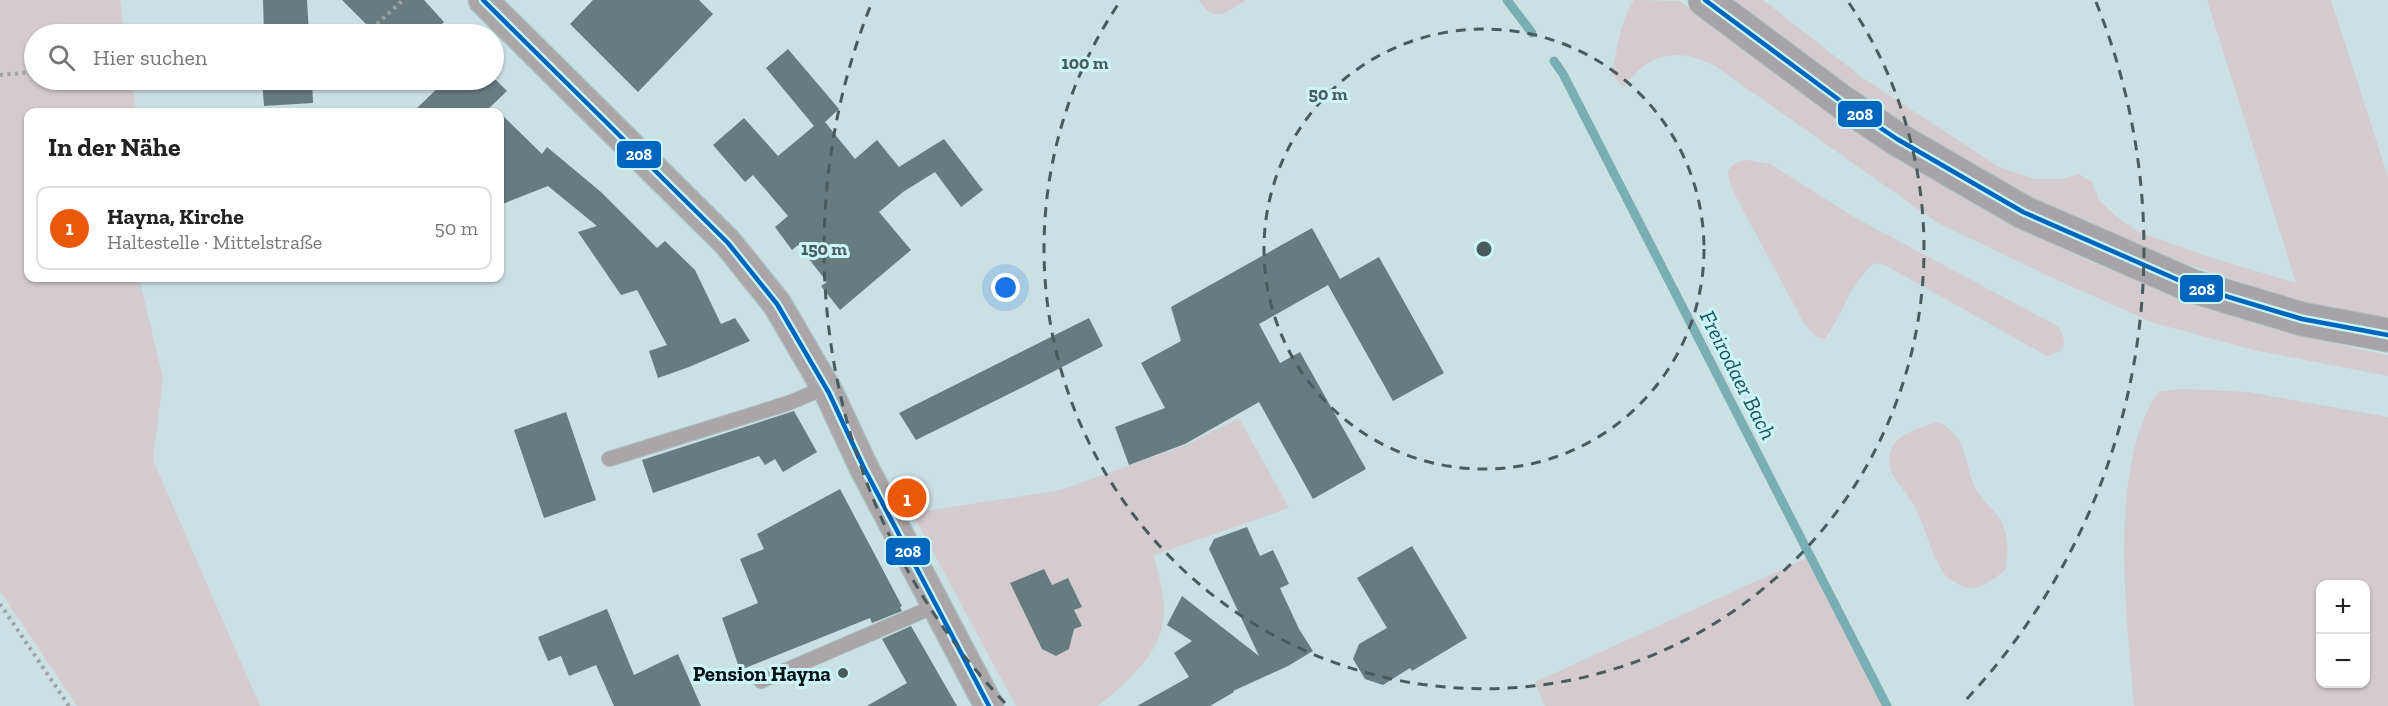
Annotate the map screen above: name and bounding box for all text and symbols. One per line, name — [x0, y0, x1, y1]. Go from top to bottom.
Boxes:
search box — [24, 24, 504, 90]
icon: search — [45, 41, 78, 74]
text: Hier suchen — [93, 44, 207, 71]
text: 100 m — [1061, 52, 1109, 74]
text: 50 m — [1309, 83, 1348, 105]
line badge: 208 — [1837, 100, 1883, 128]
text: 208 — [1847, 105, 1874, 124]
text: In der Nähe — [48, 131, 180, 163]
line badge: 208 — [616, 140, 662, 169]
text: 208 — [626, 145, 653, 164]
text: Hayna, Kirche — [107, 203, 244, 230]
text: 1 — [65, 216, 74, 240]
text: 50 m — [434, 216, 478, 240]
text: Haltestelle · Mittelstraße — [107, 230, 322, 254]
text: 150 m — [801, 238, 847, 260]
centre of rings — [1474, 239, 1494, 259]
your location — [991, 273, 1020, 302]
line badge: 208 — [2179, 274, 2224, 303]
text: 208 — [2189, 280, 2216, 299]
water label: Freirodaer Bach — [1694, 306, 1782, 444]
pin: 1 — [888, 476, 926, 520]
line badge: 208 — [885, 537, 931, 566]
text: 208 — [895, 542, 922, 561]
map controls — [2316, 580, 2370, 688]
button: + — [2316, 580, 2370, 634]
button: − — [2316, 634, 2370, 688]
place label: Pension Hayna — [693, 661, 831, 686]
marker: Pension Hayna — [836, 666, 850, 680]

